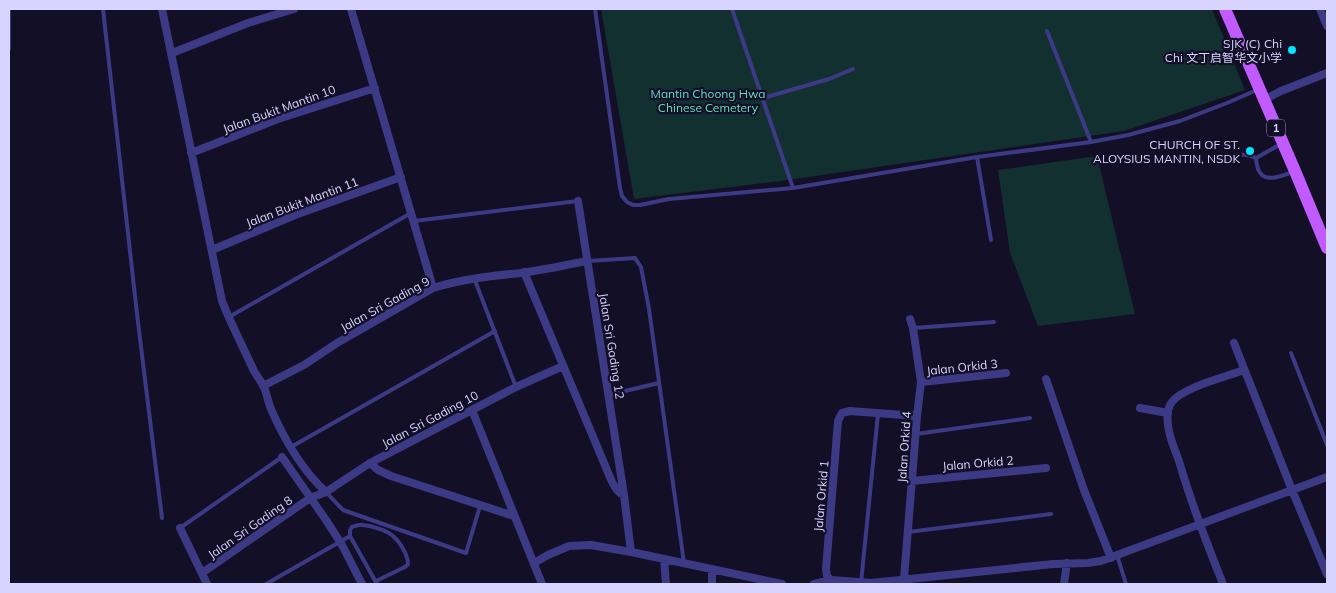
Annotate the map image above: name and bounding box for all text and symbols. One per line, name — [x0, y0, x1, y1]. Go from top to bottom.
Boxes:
place label: SJK (C) Chi Chi 文丁启智华文小学 — [1165, 36, 1282, 65]
marker: SJK (C) Chi Chi 文丁启智华文小学 — [1286, 44, 1298, 56]
street label: Jalan Bukit Mantin 10 — [221, 82, 337, 136]
park label: Mantin Choong Hwa Chinese Cemetery — [651, 86, 765, 115]
road number: 1 — [1267, 120, 1285, 136]
place label: CHURCH OF ST. ALOYSIUS MANTIN, NSDK — [1093, 137, 1240, 166]
marker: CHURCH OF ST. ALOYSIUS MANTIN, NSDK — [1244, 145, 1256, 157]
street label: Jalan Bukit Mantin 11 — [244, 174, 360, 230]
street label: Jalan Sri Gading 9 — [338, 273, 432, 335]
street label: Jalan Sri Gading 12 — [596, 292, 628, 400]
street label: Jalan Orkid 3 — [926, 356, 998, 378]
street label: Jalan Sri Gading 10 — [379, 387, 481, 451]
street label: Jalan Orkid 4 — [894, 411, 914, 483]
street label: Jalan Orkid 2 — [942, 452, 1014, 474]
street label: Jalan Orkid 1 — [810, 460, 832, 532]
street label: Jalan Sri Gading 8 — [205, 492, 295, 562]

